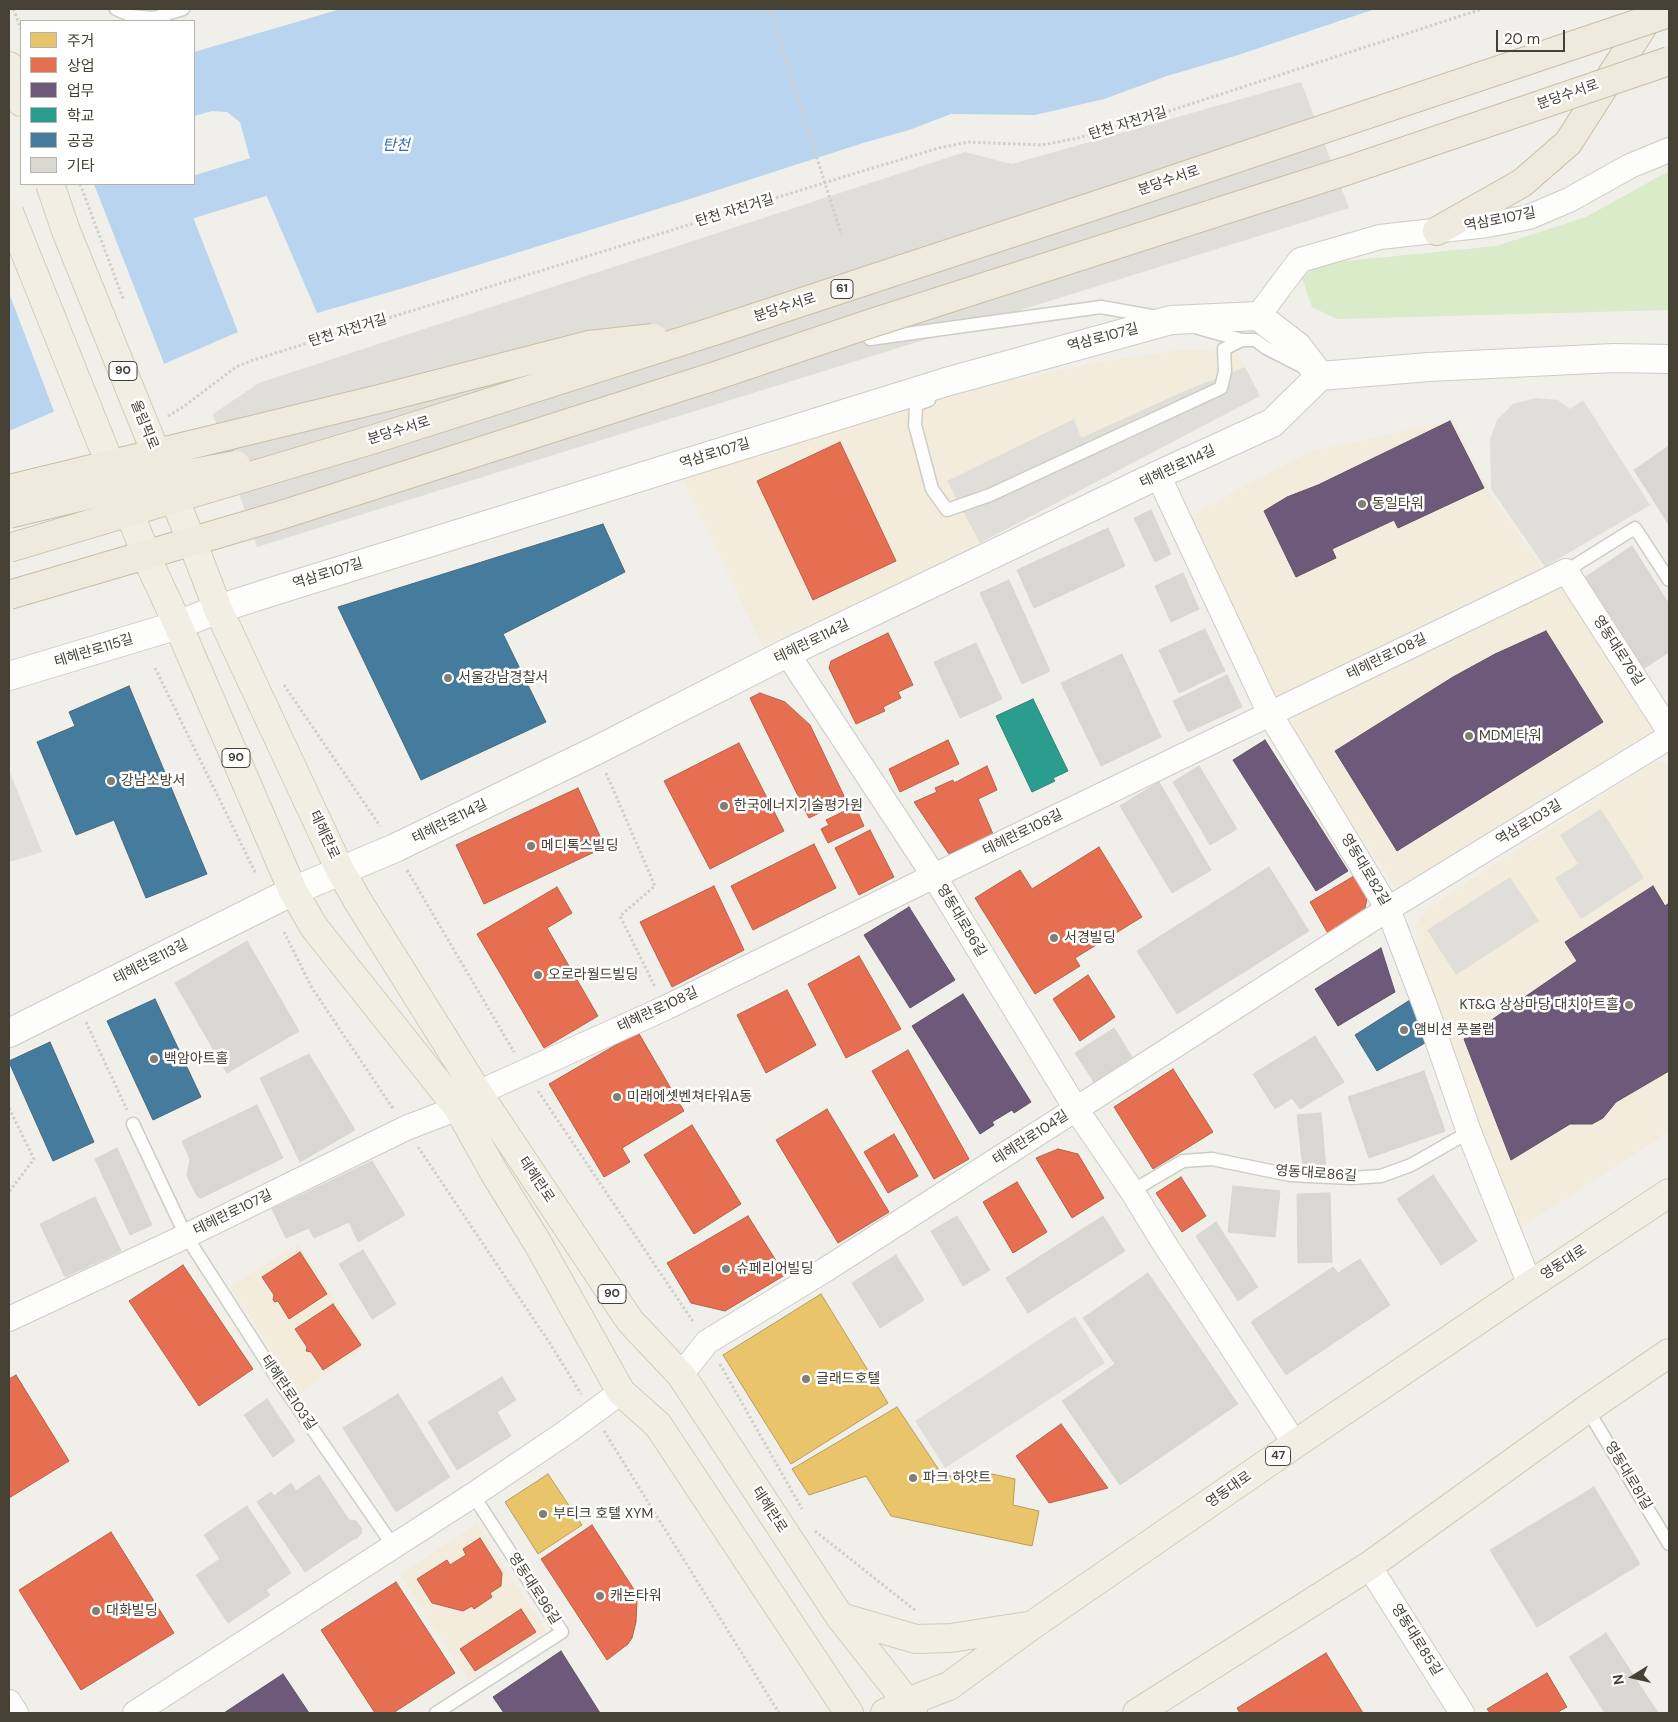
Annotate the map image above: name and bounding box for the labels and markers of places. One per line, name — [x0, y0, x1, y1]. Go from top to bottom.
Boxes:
place label: 동일타워 — [1372, 496, 1424, 512]
marker: 동일타워 — [1356, 498, 1368, 510]
place label: 서울강남경찰서 — [458, 670, 548, 686]
marker: 서울강남경찰서 — [442, 672, 454, 684]
place label: MDM 타워 — [1479, 728, 1542, 744]
marker: MDM 타워 — [1463, 730, 1475, 742]
place label: 강남소방서 — [121, 773, 185, 789]
marker: 강남소방서 — [105, 775, 117, 787]
place label: 한국에너지기술평가원 — [734, 798, 863, 814]
marker: 한국에너지기술평가원 — [718, 800, 730, 812]
place label: 메디톡스빌딩 — [541, 838, 618, 854]
marker: 메디톡스빌딩 — [525, 840, 537, 852]
place label: 서경빌딩 — [1064, 930, 1116, 946]
marker: 서경빌딩 — [1048, 932, 1060, 944]
place label: 오로라월드빌딩 — [548, 967, 638, 983]
marker: 오로라월드빌딩 — [532, 969, 544, 981]
place label: KT&G 상상마당 대치아트홀 — [1459, 997, 1619, 1013]
marker: KT&G 상상마당 대치아트홀 — [1623, 999, 1635, 1011]
place label: 앰비션 풋볼랩 — [1414, 1022, 1495, 1038]
marker: 앰비션 풋볼랩 — [1398, 1024, 1410, 1036]
place label: 백암아트홀 — [164, 1051, 228, 1067]
marker: 백암아트홀 — [148, 1053, 160, 1065]
place label: 미래에셋벤쳐타워A동 — [627, 1089, 752, 1105]
marker: 미래에셋벤쳐타워A동 — [611, 1091, 623, 1103]
place label: 슈페리어빌딩 — [736, 1261, 813, 1277]
marker: 슈페리어빌딩 — [720, 1263, 732, 1275]
place label: 글래드호텔 — [816, 1371, 880, 1387]
marker: 글래드호텔 — [800, 1373, 812, 1385]
place label: 파크 하얏트 — [923, 1470, 991, 1486]
marker: 파크 하얏트 — [907, 1472, 919, 1484]
place label: 부티크 호텔 XYM — [553, 1506, 653, 1522]
marker: 부티크 호텔 XYM — [537, 1508, 549, 1520]
place label: 캐논타워 — [610, 1588, 662, 1604]
marker: 캐논타워 — [594, 1590, 606, 1602]
place label: 대화빌딩 — [106, 1603, 158, 1619]
marker: 대화빌딩 — [90, 1605, 102, 1617]

